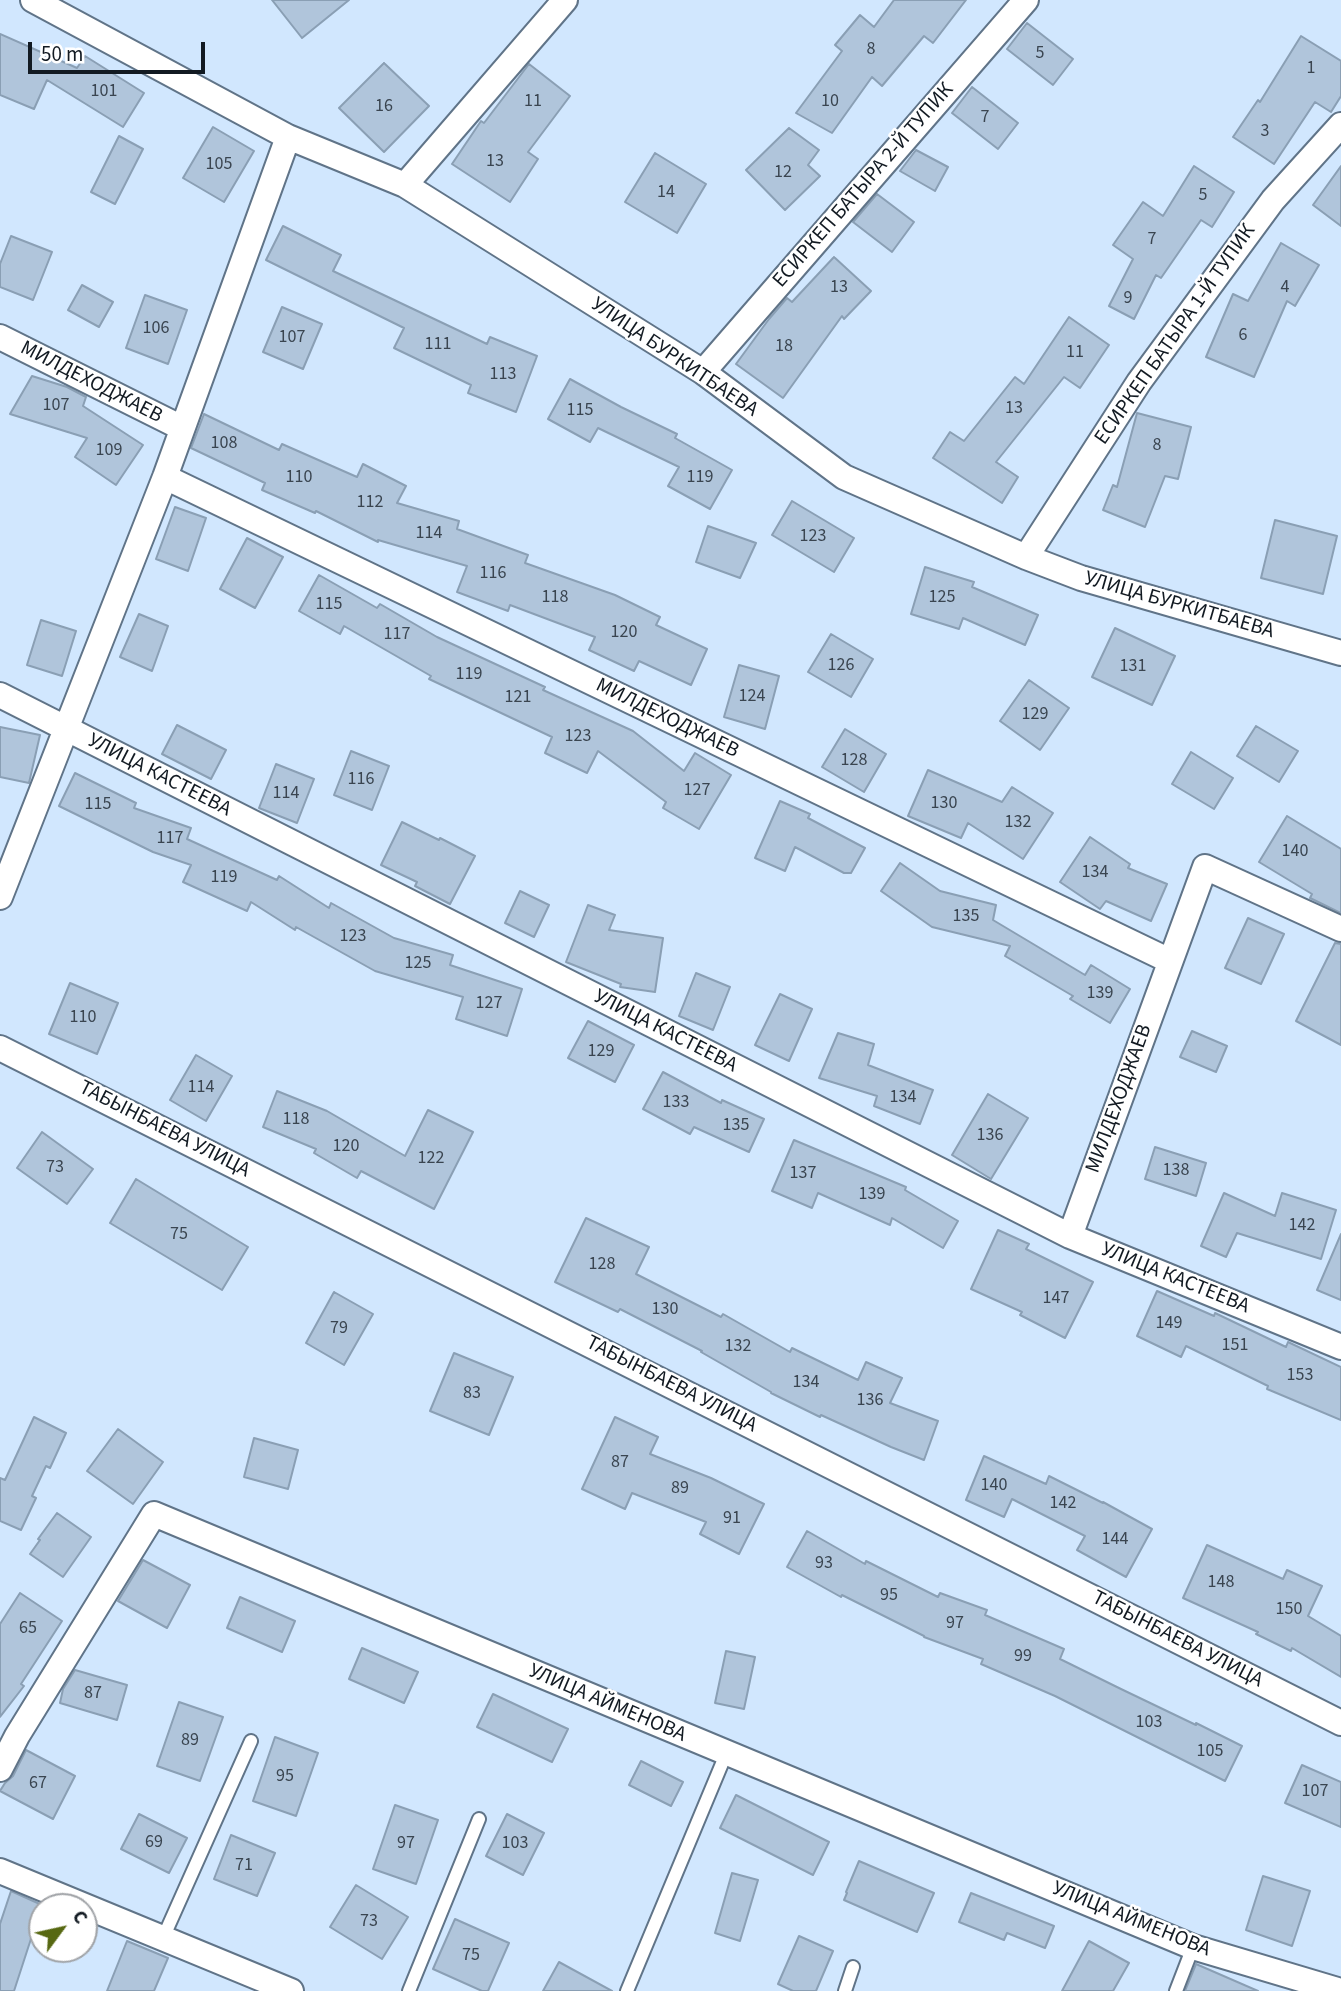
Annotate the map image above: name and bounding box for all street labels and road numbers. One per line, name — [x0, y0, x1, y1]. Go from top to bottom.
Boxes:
street label: ЕСИРКЕП БАТЫРА 2-Й ТУПИК — [768, 78, 960, 294]
street label: ЕСИРКЕП БАТЫРА 1-Й ТУПИК — [1090, 220, 1262, 450]
street label: УЛИЦА БУРКИТБАЕВА — [586, 293, 762, 423]
street label: МИЛДЕХОДЖАЕВ — [16, 336, 166, 430]
street label: УЛИЦА БУРКИТБАЕВА — [1081, 567, 1277, 645]
street label: МИЛДЕХОДЖАЕВ — [591, 673, 743, 765]
street label: УЛИЦА КАСТЕЕВА — [83, 729, 235, 823]
street label: УЛИЦА КАСТЕЕВА — [589, 985, 741, 1079]
street label: МИЛДЕХОДЖАЕВ — [1081, 1021, 1159, 1177]
street label: ТАБЫНБАЕВА УЛИЦА — [74, 1076, 254, 1184]
street label: УЛИЦА КАСТЕЕВА — [1097, 1238, 1253, 1320]
street label: ТАБЫНБАЕВА УЛИЦА — [581, 1331, 761, 1439]
street label: ТАБЫНБАЕВА УЛИЦА — [1087, 1586, 1267, 1694]
street label: УЛИЦА АЙМЕНОВА — [525, 1659, 689, 1749]
street label: УЛИЦА АЙМЕНОВА — [1048, 1877, 1214, 1963]

